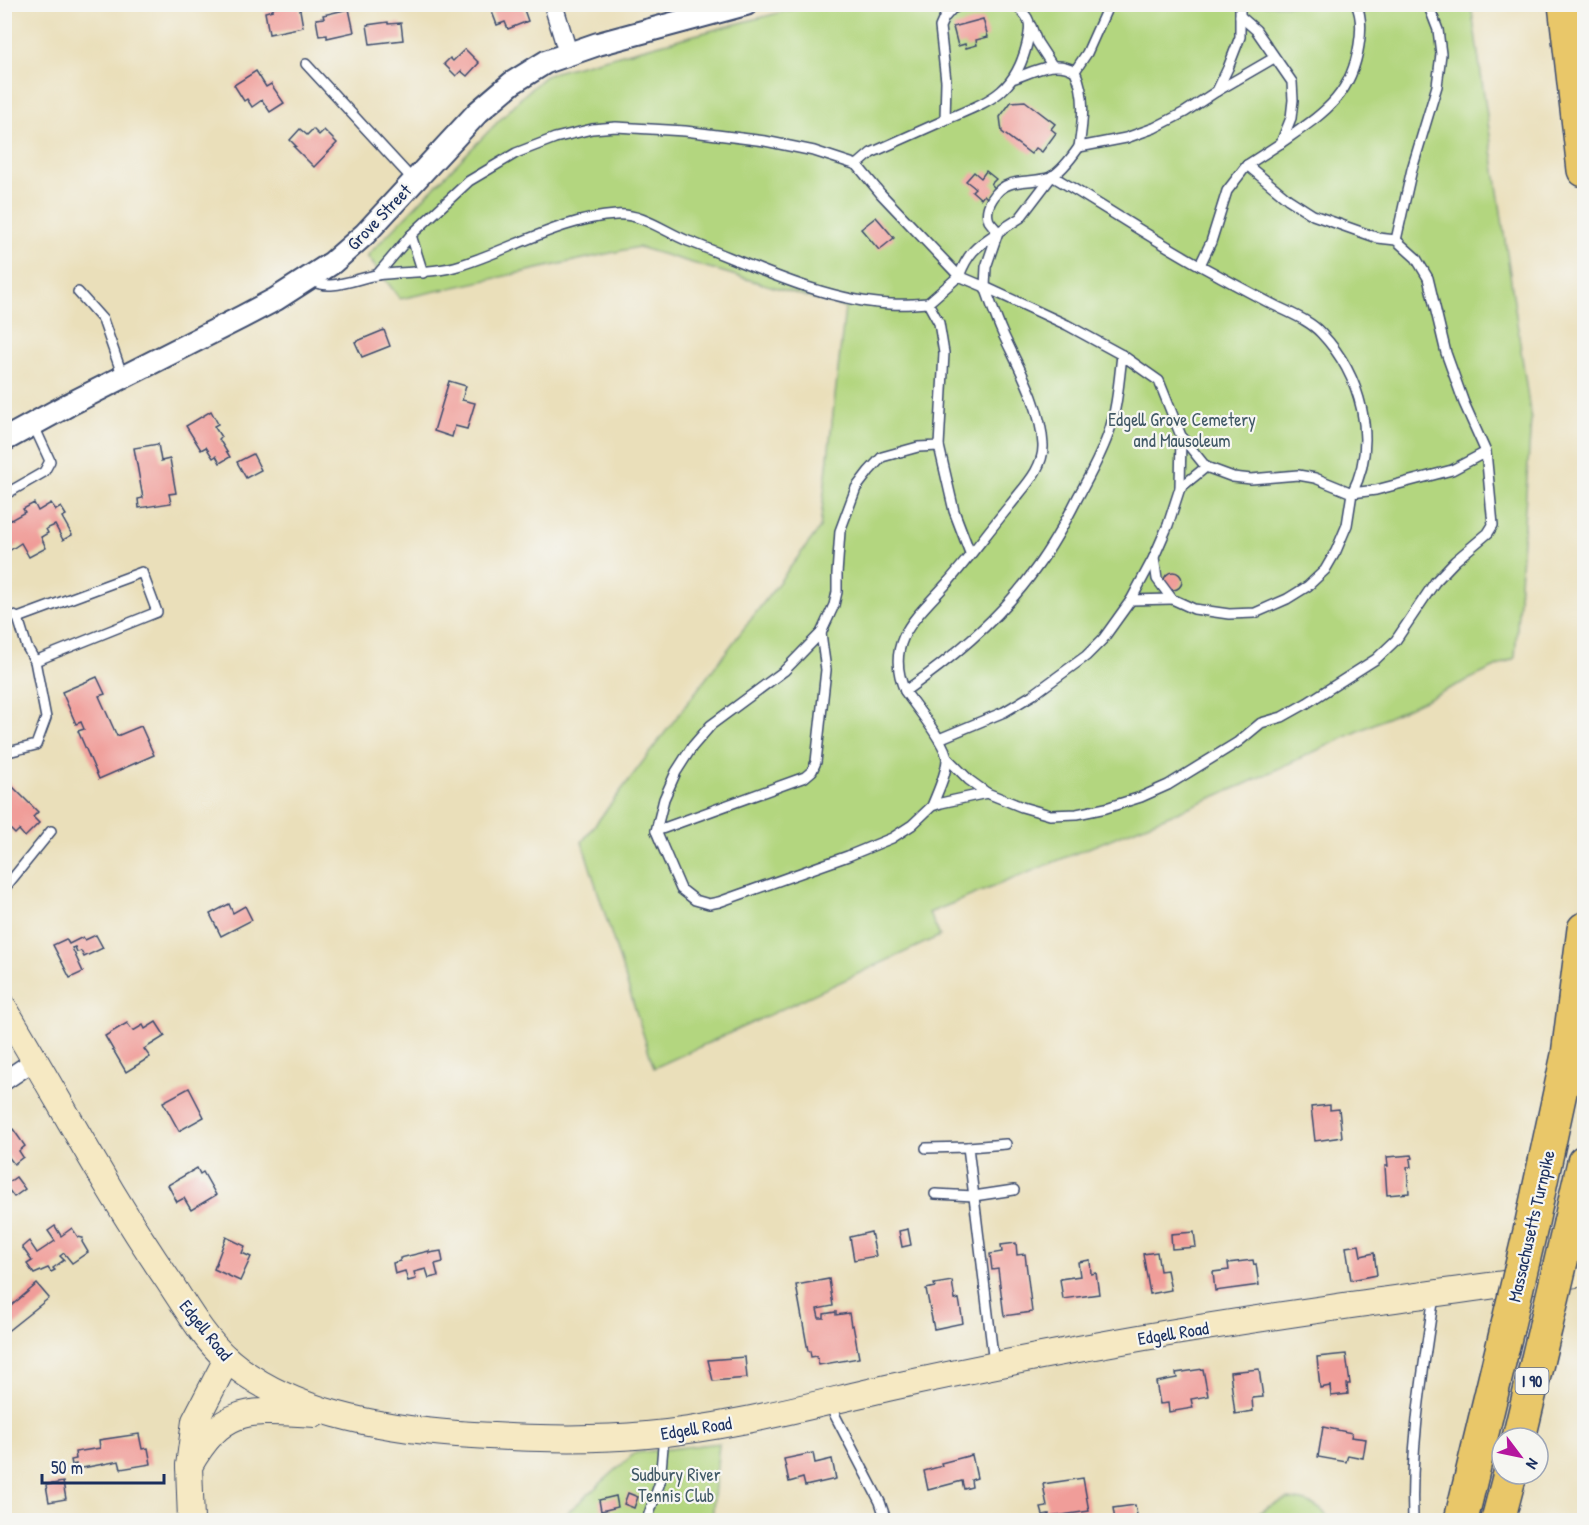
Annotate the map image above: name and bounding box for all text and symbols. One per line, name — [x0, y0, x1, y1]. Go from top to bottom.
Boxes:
street label: Grove Street — [341, 178, 417, 256]
park label: Edgell Grove Cemetery and Mausoleum — [1108, 407, 1256, 453]
street label: Massachusetts Turnpike — [1501, 1148, 1561, 1304]
street label: Edgell Road — [174, 1294, 238, 1366]
street label: Edgell Road — [1136, 1315, 1210, 1351]
road number: I 90 — [1516, 1368, 1549, 1394]
street label: Edgell Road — [659, 1410, 733, 1446]
north arrow — [1490, 1426, 1550, 1486]
scale bar — [42, 1447, 164, 1485]
text: 50 m — [51, 1455, 83, 1480]
text: N — [1521, 1455, 1544, 1474]
park label: Sudbury River Tennis Club — [631, 1462, 721, 1508]

